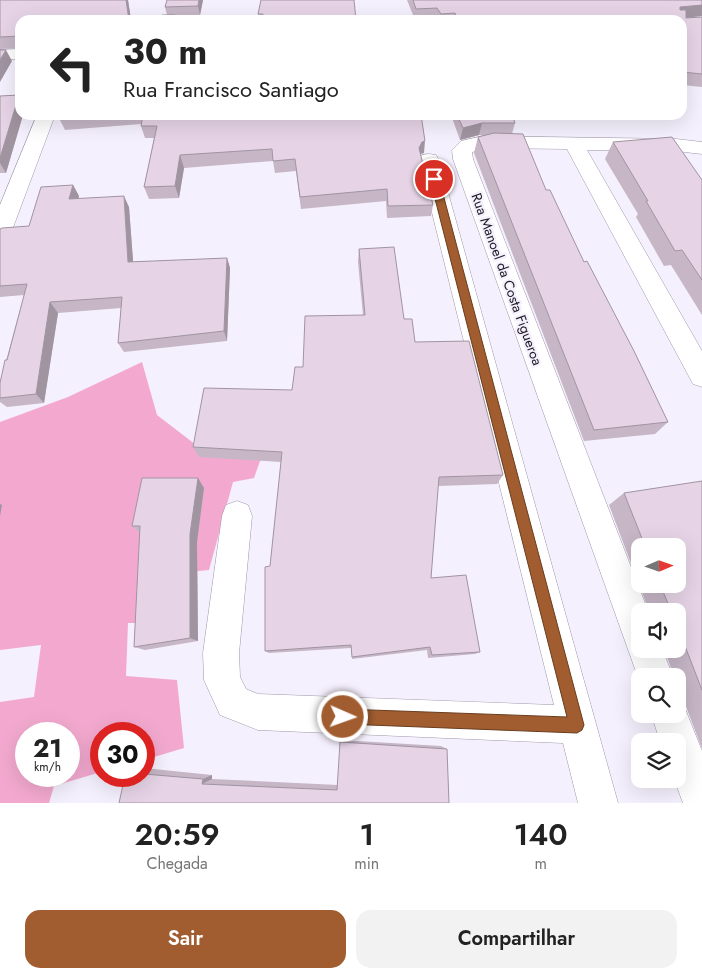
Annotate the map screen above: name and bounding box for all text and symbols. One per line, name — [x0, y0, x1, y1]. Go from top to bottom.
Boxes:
text: 30 m — [123, 27, 207, 77]
icon: left — [40, 35, 105, 100]
text: Rua Francisco Santiago — [123, 73, 339, 105]
pin — [413, 158, 455, 200]
icon: arrive — [420, 165, 448, 193]
street label: Rua Manoel da Costa Figueroa — [466, 190, 548, 368]
north arrow — [631, 538, 686, 592]
map controls — [631, 538, 686, 788]
button: sound — [631, 603, 686, 658]
button: search — [631, 668, 686, 723]
position arrow — [316, 690, 368, 742]
speed limit sign: 30 — [90, 722, 155, 787]
text: 21 — [33, 730, 62, 766]
button: layers — [631, 733, 686, 788]
text: km/h — [34, 758, 61, 776]
text: 20:59 — [134, 813, 220, 856]
text: 1 — [359, 813, 374, 856]
text: 140 — [514, 813, 568, 856]
text: Chegada — [147, 852, 208, 875]
text: min — [354, 852, 379, 875]
text: m — [534, 852, 547, 875]
button: Sair — [25, 910, 346, 968]
button: Compartilhar — [356, 910, 677, 968]

